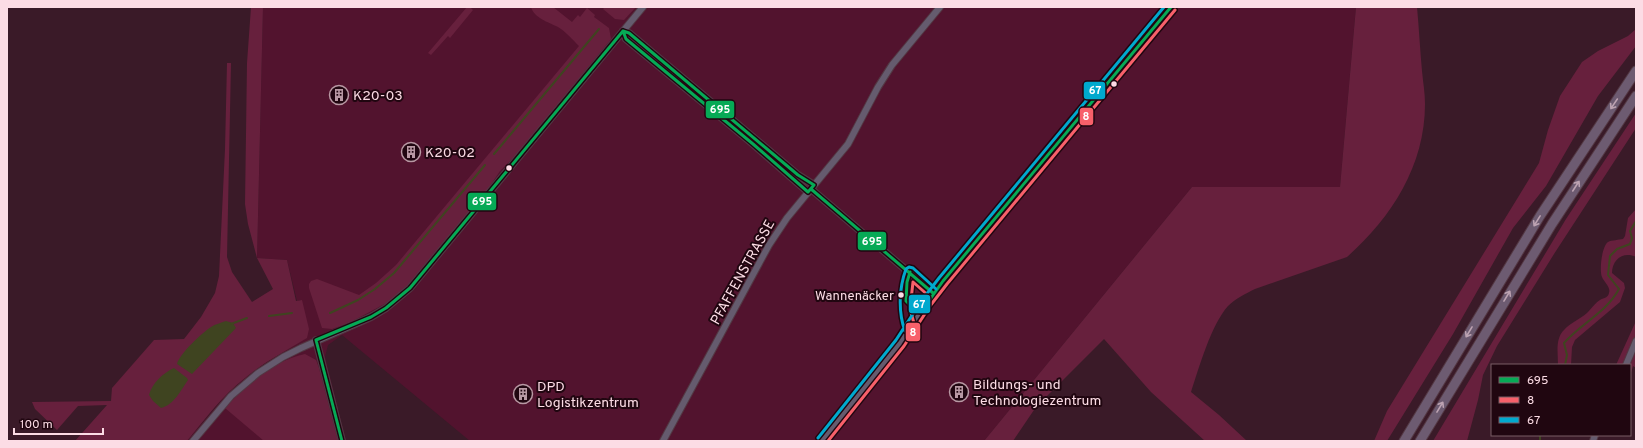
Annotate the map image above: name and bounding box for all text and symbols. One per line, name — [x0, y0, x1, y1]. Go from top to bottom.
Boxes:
unlabelled marker — [1109, 79, 1119, 89]
line badge: 67 — [1083, 81, 1106, 100]
building icon: K20-03 — [328, 84, 350, 106]
text: 67 — [1089, 84, 1101, 98]
place label: K20-03 — [353, 88, 403, 105]
one-way arrow — [1610, 98, 1618, 109]
line badge: 695 — [705, 100, 735, 119]
text: 695 — [710, 103, 730, 117]
line badge: 8 — [1079, 107, 1094, 126]
text: 8 — [1083, 110, 1090, 124]
building icon: K20-02 — [400, 141, 422, 163]
place label: K20-02 — [425, 145, 475, 162]
unlabelled marker — [504, 163, 514, 173]
one-way arrow — [1572, 181, 1580, 192]
line badge: 695 — [467, 192, 497, 211]
text: 695 — [472, 195, 492, 209]
one-way arrow — [1533, 215, 1541, 226]
street label: PFAFFENSTRASSE — [707, 217, 779, 328]
line badge: 695 — [857, 231, 887, 251]
text: 695 — [862, 235, 882, 249]
place label: Wannenäcker — [815, 289, 894, 305]
marker: Wannenäcker — [896, 290, 906, 300]
one-way arrow — [1503, 291, 1511, 302]
line badge: 67 — [908, 294, 931, 314]
text: 67 — [913, 298, 925, 312]
line badge: 8 — [905, 322, 921, 342]
text: 8 — [910, 326, 917, 340]
one-way arrow — [1465, 326, 1473, 338]
legend — [1491, 364, 1631, 436]
text: 695 — [1527, 373, 1548, 389]
place label: Bildungs- und Technologiezentrum — [973, 377, 1101, 410]
place label: DPD Logistikzentrum — [537, 379, 639, 412]
building icon: Bildungs- und Technologiezentrum — [948, 381, 970, 403]
building icon: DPD Logistikzentrum — [512, 383, 534, 405]
text: 8 — [1527, 393, 1534, 409]
one-way arrow — [1437, 401, 1445, 413]
scale bar — [14, 410, 103, 436]
text: 67 — [1527, 413, 1540, 429]
text: 100 m — [20, 417, 53, 433]

